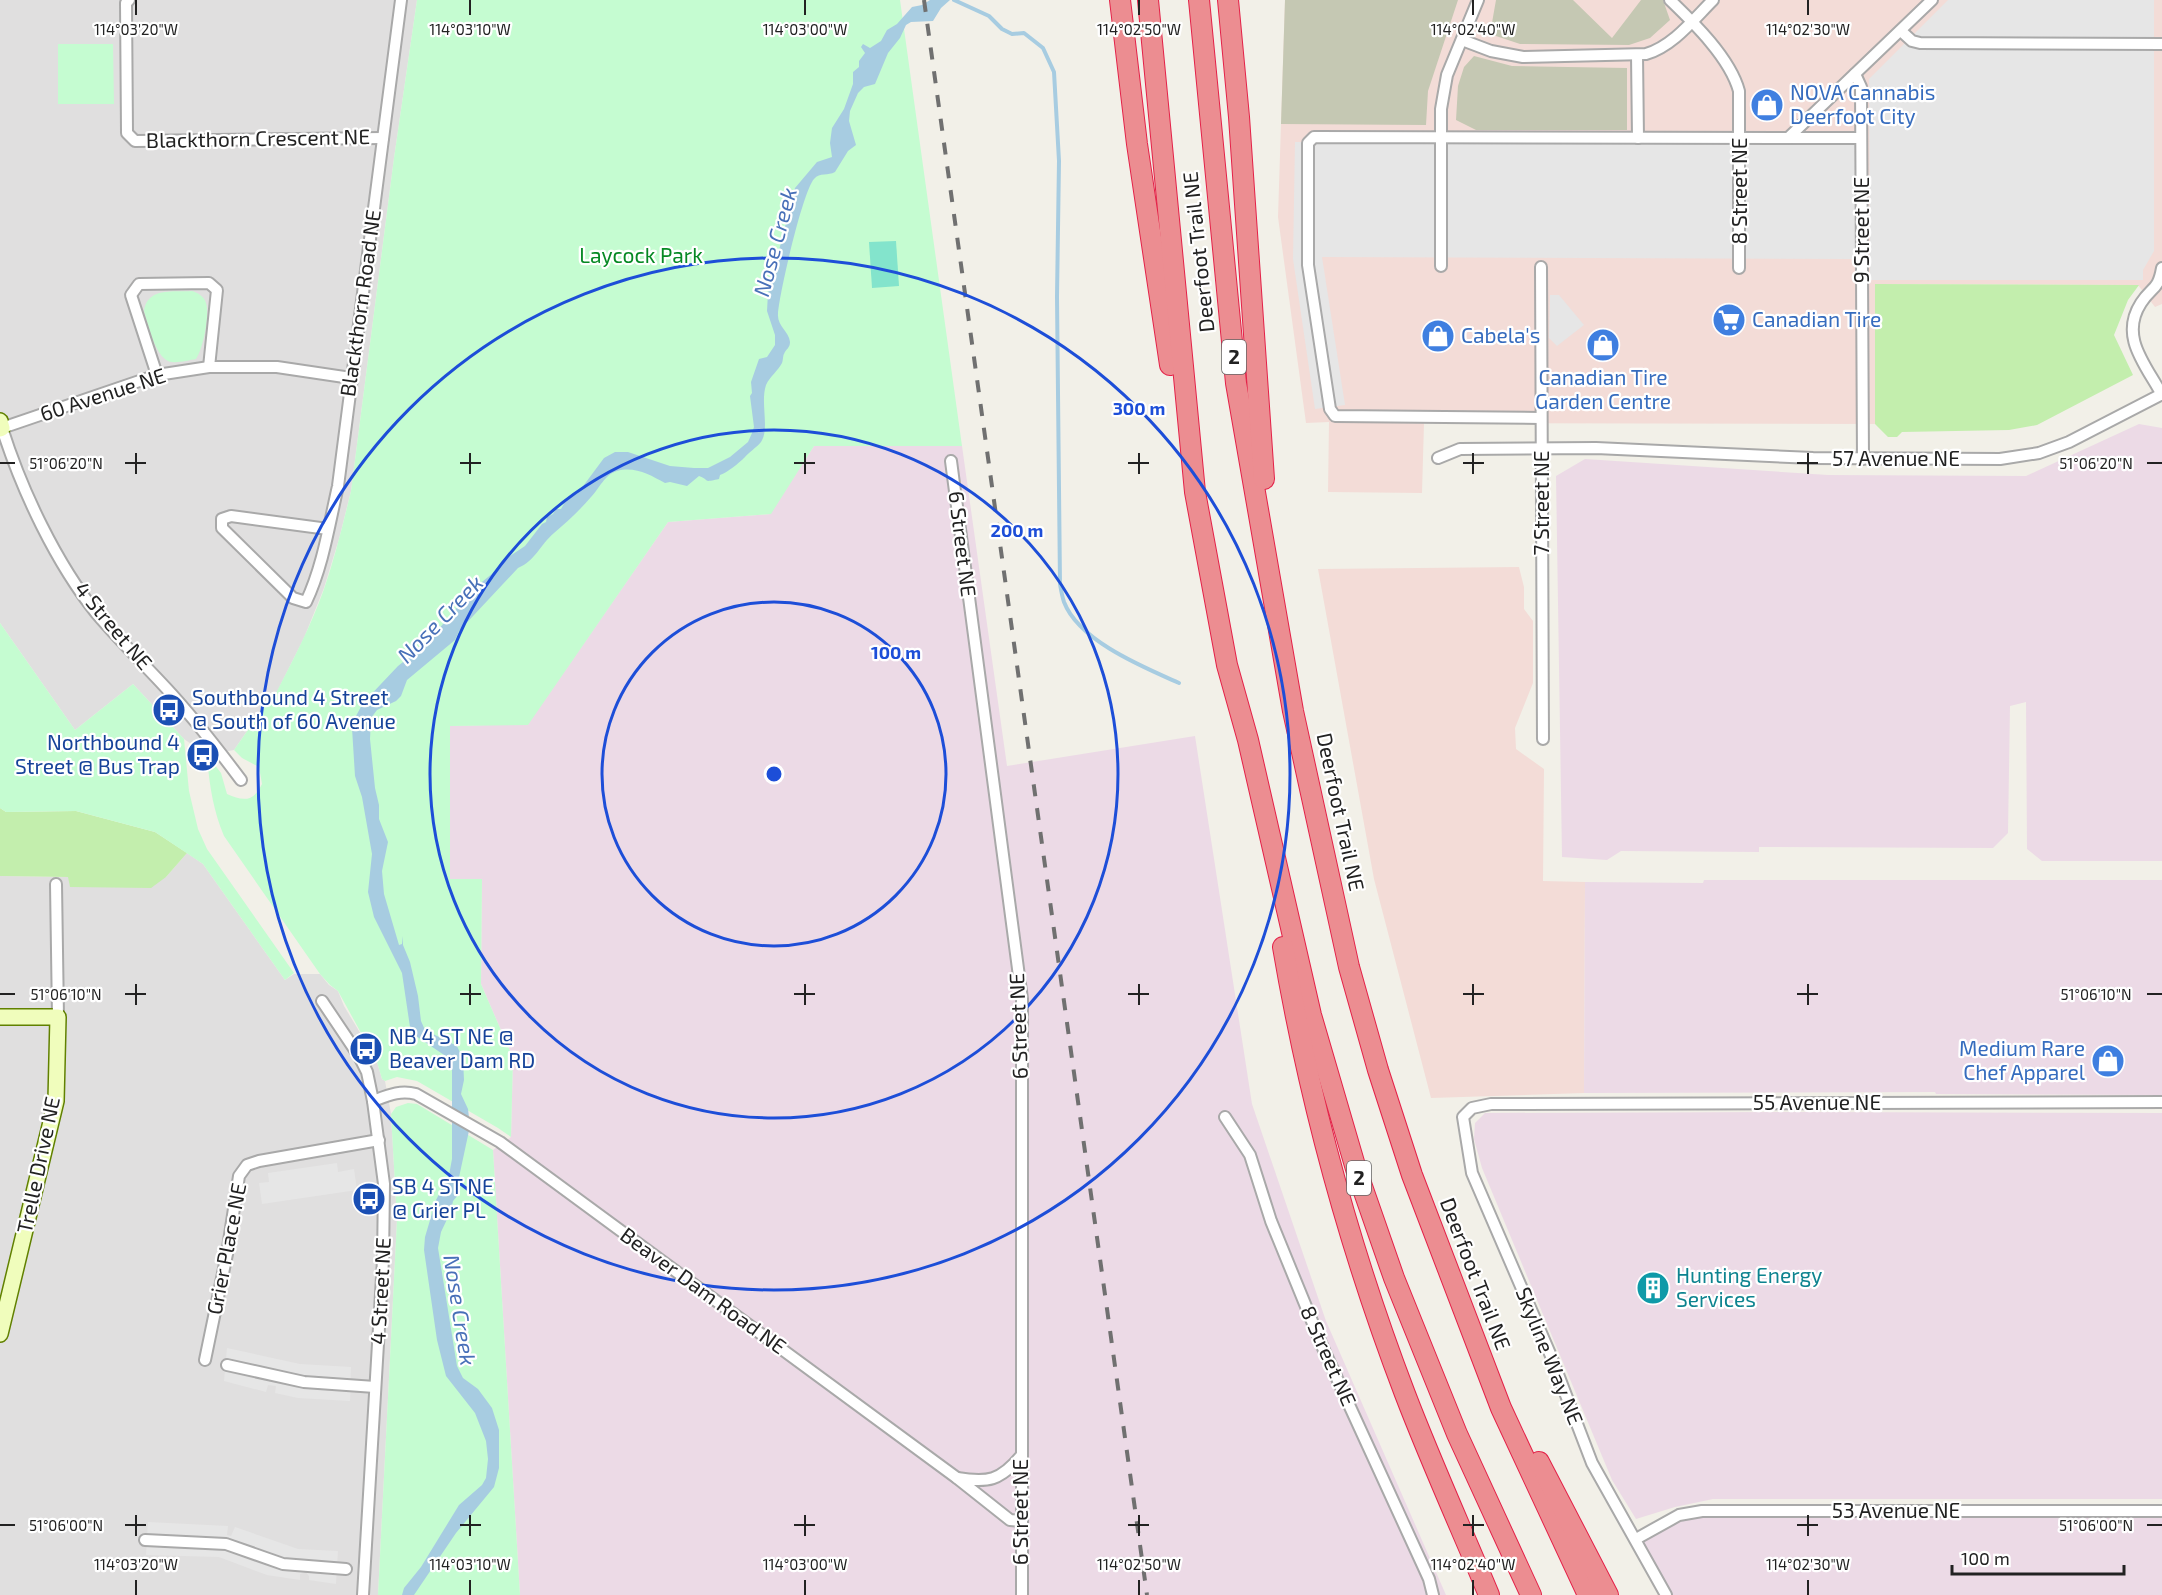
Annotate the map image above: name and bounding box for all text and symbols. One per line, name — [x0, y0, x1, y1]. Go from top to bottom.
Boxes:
text: 114°03'20"W — [94, 20, 178, 38]
text: 114°03'10"W — [429, 20, 511, 38]
text: 114°03'00"W — [763, 20, 847, 38]
text: 114°02'50"W — [1097, 20, 1181, 38]
text: 114°02'40"W — [1431, 20, 1515, 38]
text: 114°02'30"W — [1766, 20, 1850, 38]
place label: NOVA Cannabis Deerfoot City — [1790, 79, 1935, 128]
shop icon: NOVA Cannabis Deerfoot City — [1749, 87, 1785, 123]
street label: Blackthorn Crescent NE — [146, 123, 370, 152]
street label: 8 Street NE — [1726, 137, 1751, 245]
street label: Deerfoot Trail NE — [1177, 171, 1218, 334]
street label: 9 Street NE — [1848, 177, 1873, 283]
water label: Nose Creek — [747, 184, 801, 299]
street label: Blackthorn Road NE — [334, 208, 385, 398]
park label: Laycock Park — [579, 242, 703, 267]
supermarket icon: Canadian Tire — [1711, 302, 1747, 338]
place label: Canadian Tire — [1752, 306, 1881, 331]
shop icon: Cabela's — [1420, 318, 1456, 354]
place label: Cabela's — [1461, 322, 1540, 347]
shop icon: Canadian Tire Garden Centre — [1585, 327, 1621, 363]
road number: 2 — [1222, 340, 1246, 374]
street label: 60 Avenue NE — [37, 362, 168, 426]
place label: Canadian Tire Garden Centre — [1535, 364, 1671, 413]
text: 300 m — [1113, 397, 1165, 419]
street label: 57 Avenue NE — [1832, 445, 1960, 470]
street label: 7 Street NE — [1528, 450, 1553, 556]
text: 51°06'20"N — [29, 454, 103, 472]
text: 51°06'20"N — [2059, 454, 2133, 472]
street label: 6 Street NE — [945, 490, 982, 598]
text: 200 m — [991, 519, 1043, 541]
water label: Nose Creek — [391, 569, 487, 668]
street label: 4 Street NE — [70, 576, 158, 674]
text: 100 m — [871, 641, 921, 663]
place label: Southbound 4 Street @ South of 60 Avenue — [192, 684, 396, 733]
bus stop icon: Southbound 4 Street @ South of 60 Avenue — [151, 692, 187, 728]
place label: Northbound 4 Street @ Bus Trap — [15, 729, 180, 778]
street label: Deerfoot Trail NE — [1312, 730, 1370, 893]
bus stop icon: Northbound 4 Street @ Bus Trap — [185, 737, 221, 773]
centre of rings — [764, 764, 784, 784]
street label: 6 Street NE — [1003, 972, 1032, 1080]
text: 51°06'10"N — [30, 985, 102, 1003]
text: 51°06'10"N — [2060, 985, 2132, 1003]
place label: NB 4 ST NE @ Beaver Dam RD — [389, 1023, 535, 1072]
bus stop icon: NB 4 ST NE @ Beaver Dam RD — [348, 1031, 384, 1067]
place label: Medium Rare Chef Apparel — [1959, 1035, 2086, 1084]
shop icon: Medium Rare Chef Apparel — [2090, 1043, 2126, 1079]
street label: 55 Avenue NE — [1753, 1089, 1881, 1114]
street label: Trelle Drive NE — [11, 1094, 64, 1235]
road number: 2 — [1347, 1161, 1371, 1195]
place label: SB 4 ST NE @ Grier PL — [392, 1173, 494, 1222]
street label: Grier Place NE — [201, 1181, 251, 1317]
bus stop icon: SB 4 ST NE @ Grier PL — [351, 1181, 387, 1217]
street label: Deerfoot Trail NE — [1436, 1194, 1517, 1353]
street label: Beaver Dam Road NE — [616, 1221, 792, 1358]
street label: 4 Street NE — [364, 1237, 395, 1345]
water label: Nose Creek — [439, 1253, 483, 1367]
place label: Hunting Energy Services — [1676, 1262, 1822, 1311]
building icon: Hunting Energy Services — [1635, 1270, 1671, 1306]
street label: Skyline Way NE — [1511, 1283, 1589, 1428]
street label: 8 Street NE — [1296, 1301, 1363, 1409]
street label: 6 Street NE — [1007, 1459, 1032, 1565]
street label: 53 Avenue NE — [1832, 1497, 1960, 1522]
text: 51°06'00"N — [29, 1516, 103, 1534]
text: 51°06'00"N — [2059, 1516, 2133, 1534]
scale bar — [1952, 1538, 2124, 1576]
text: 100 m — [1961, 1547, 2010, 1569]
text: 114°03'20"W — [94, 1555, 178, 1573]
text: 114°03'10"W — [429, 1555, 511, 1573]
text: 114°03'00"W — [763, 1555, 847, 1573]
text: 114°02'50"W — [1097, 1555, 1181, 1573]
text: 114°02'40"W — [1431, 1555, 1515, 1573]
text: 114°02'30"W — [1766, 1555, 1850, 1573]

